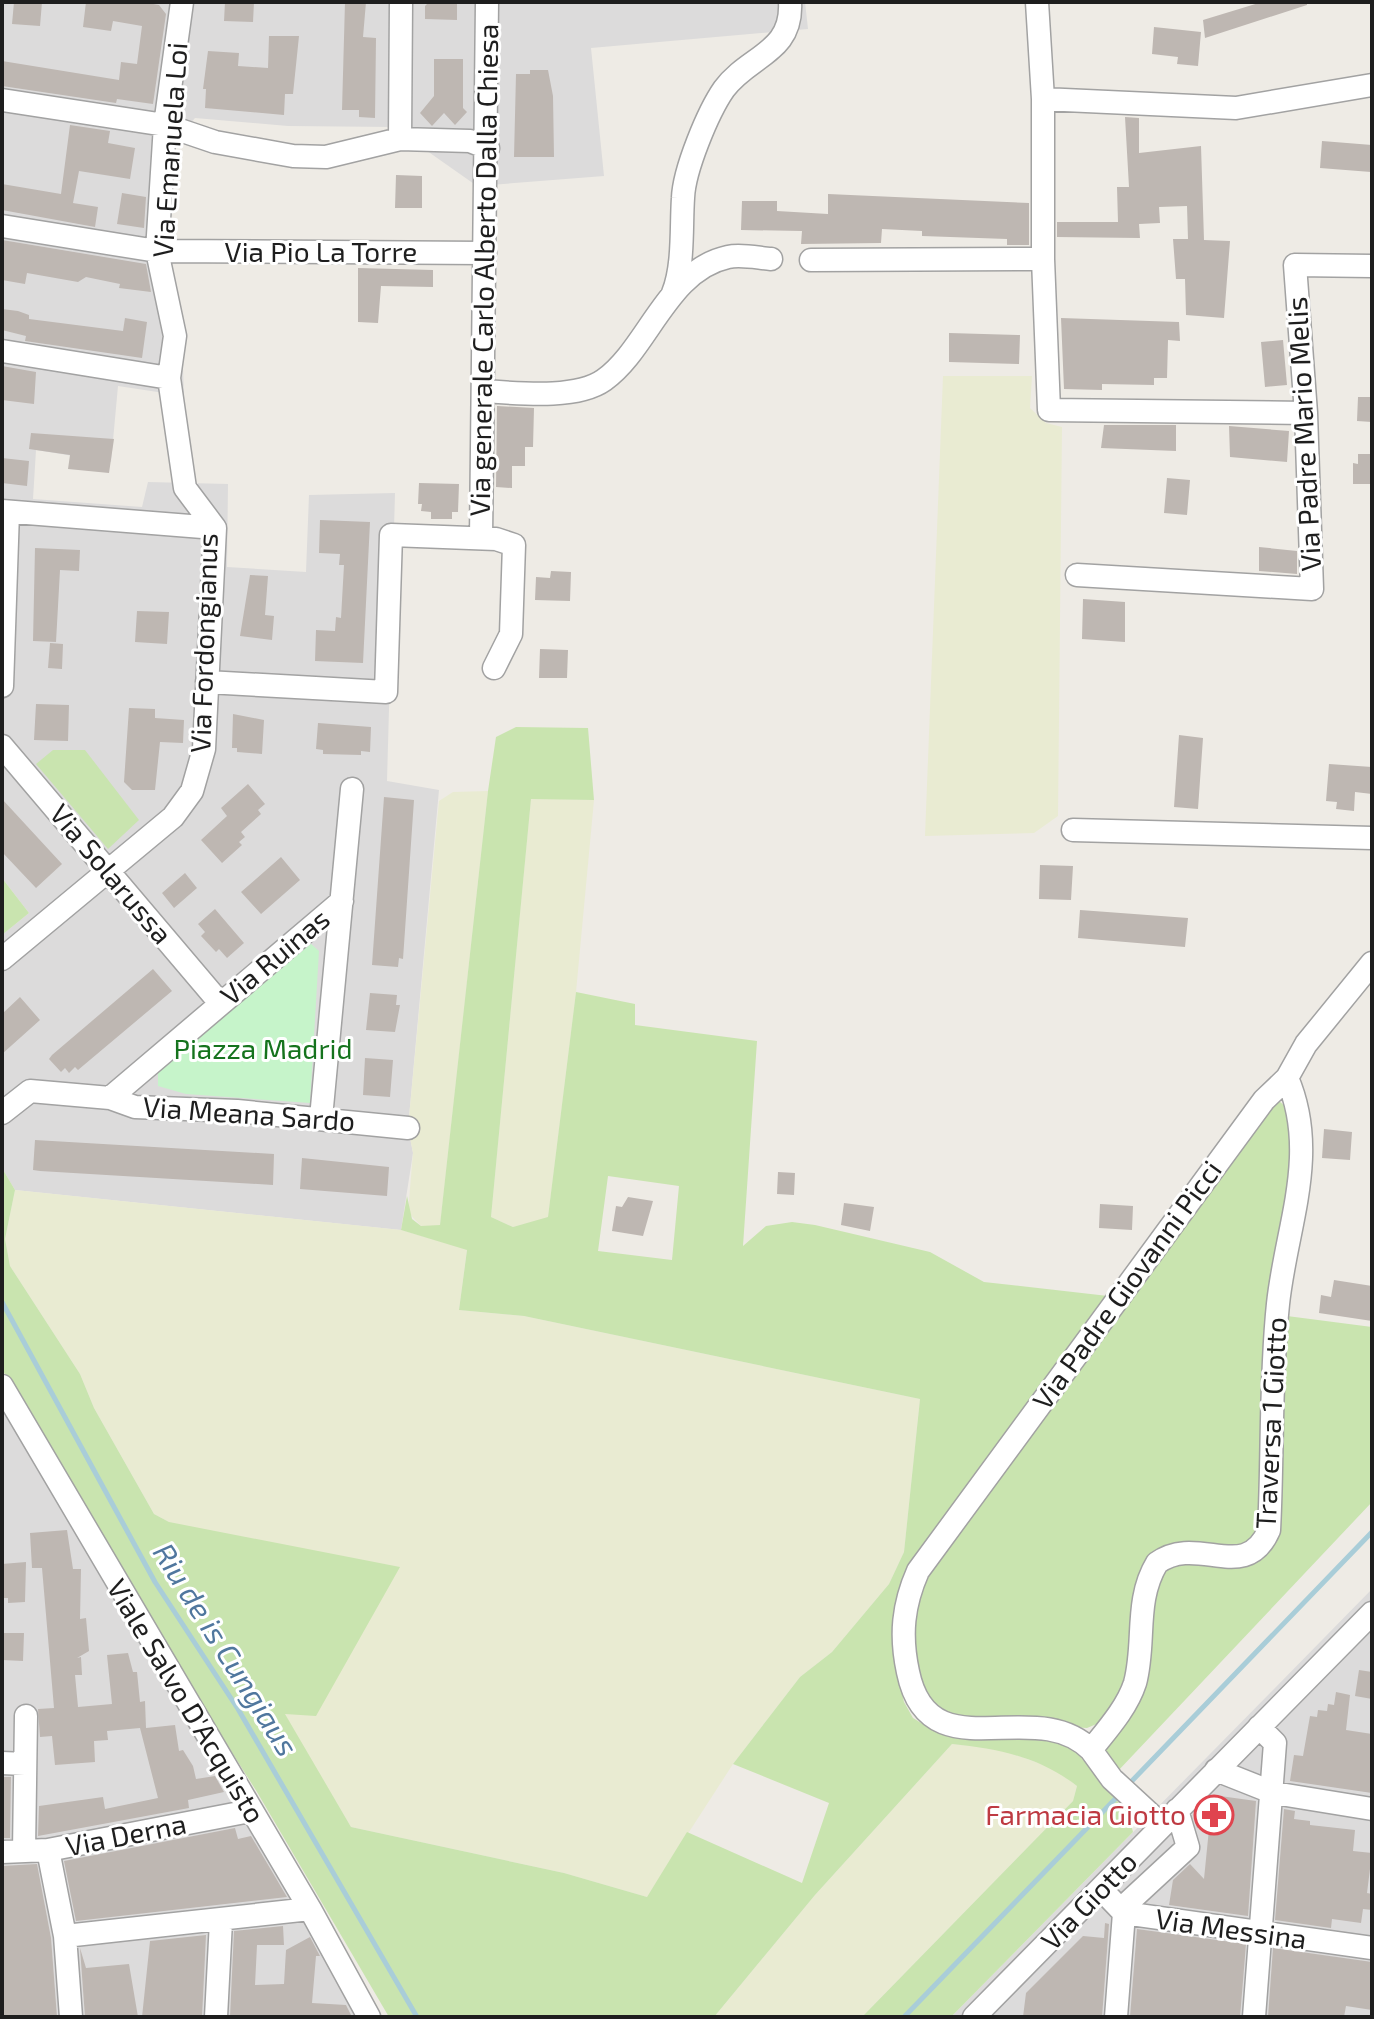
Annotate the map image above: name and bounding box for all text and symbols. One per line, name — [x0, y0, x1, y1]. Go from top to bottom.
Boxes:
street label: Via generale Carlo Alberto Dalla Chiesa — [462, 23, 504, 517]
street label: Via Emanuela Loi — [145, 41, 193, 259]
street label: Via Pio La Torre — [225, 234, 417, 268]
street label: Via Padre Mario Melis — [1279, 296, 1327, 572]
street label: Via Fordongianus — [182, 533, 224, 753]
street label: Via Solarussa — [43, 797, 180, 950]
street label: Via Ruinas — [213, 901, 336, 1012]
park label: Piazza Madrid — [173, 1031, 353, 1065]
street label: Via Meana Sardo — [142, 1089, 356, 1137]
street label: Via Padre Giovanni Picci — [1024, 1153, 1228, 1415]
street label: Traversa 1 Giotto — [1247, 1316, 1293, 1530]
water label: Riu de is Cungiaus — [147, 1536, 307, 1762]
street label: Viale Salvo D'Acquisto — [101, 1572, 273, 1829]
pharmacy icon: Farmacia Giotto — [1193, 1794, 1235, 1836]
place label: Farmacia Giotto — [985, 1797, 1186, 1831]
street label: Via Derna — [63, 1806, 189, 1862]
street label: Via Giotto — [1033, 1844, 1143, 1956]
street label: Via Messina — [1153, 1901, 1309, 1955]

